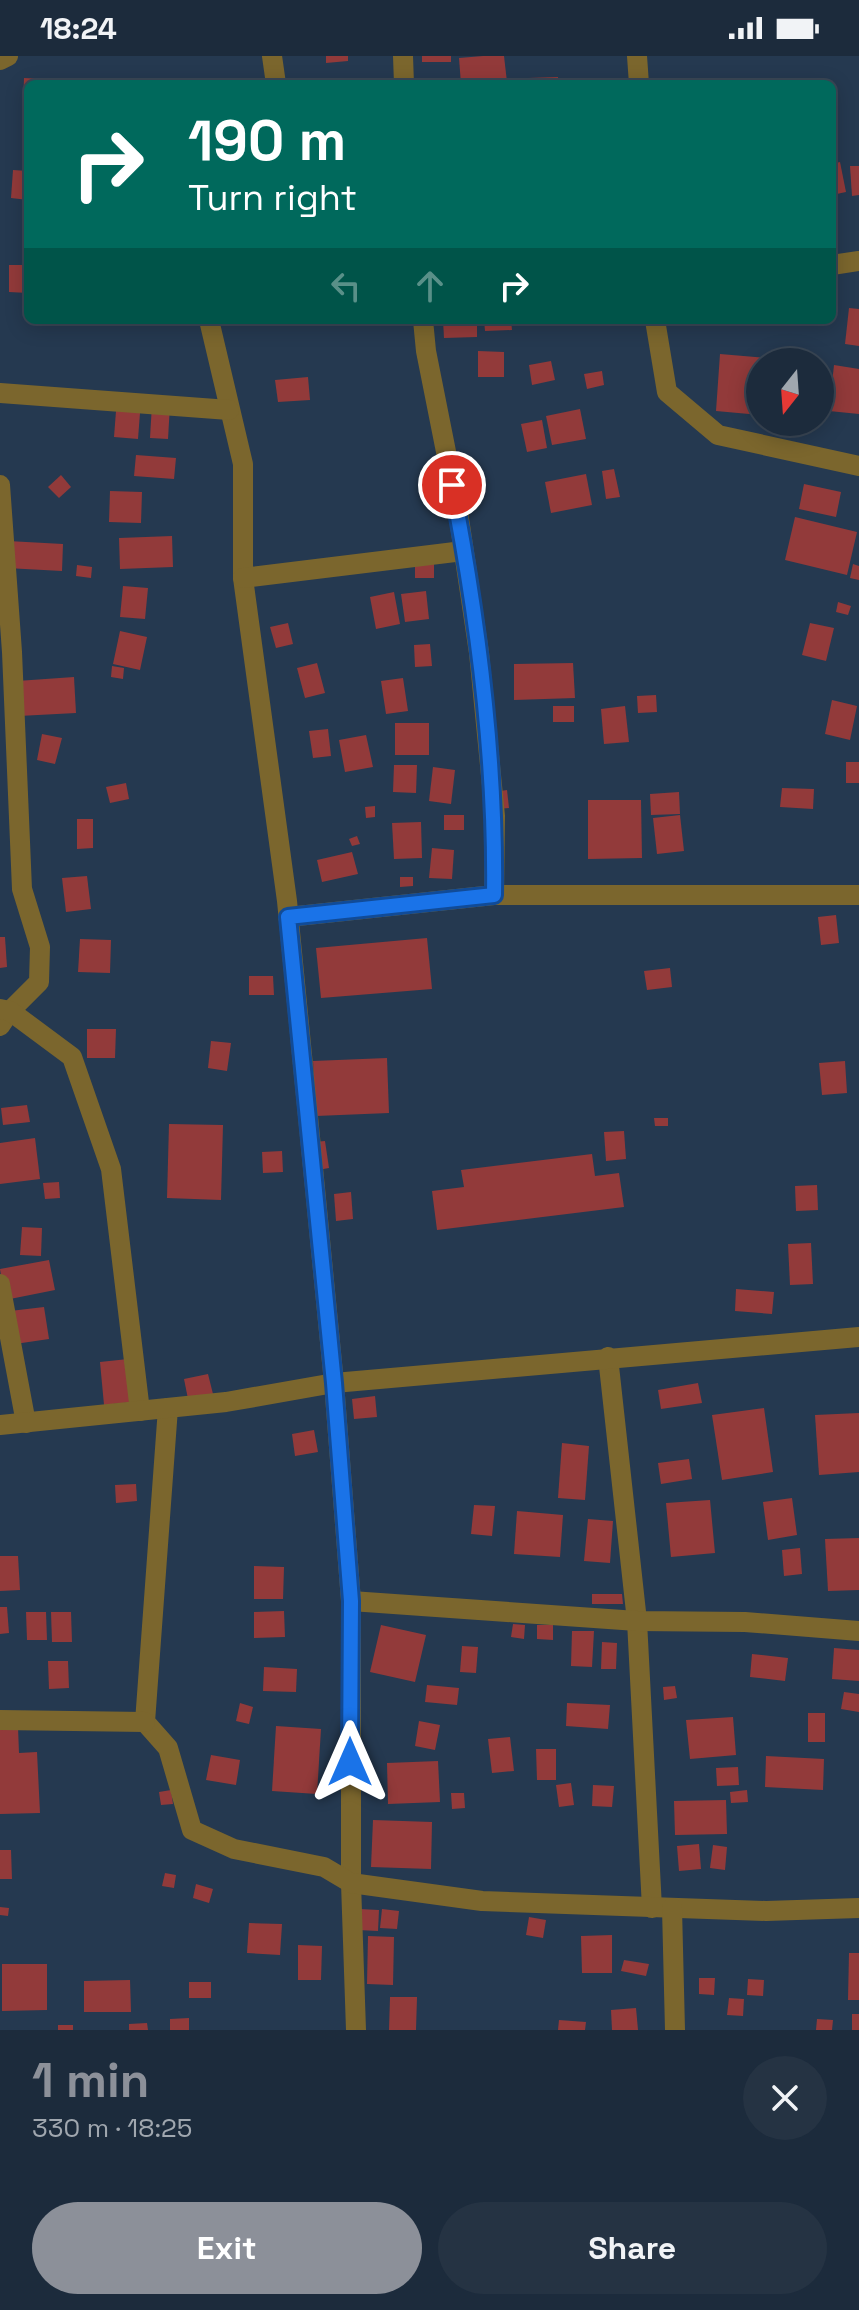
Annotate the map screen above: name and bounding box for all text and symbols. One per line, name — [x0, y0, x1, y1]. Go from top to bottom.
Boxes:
text: 18:24 — [40, 9, 117, 48]
text: 190 m — [188, 105, 346, 176]
icon: right — [56, 112, 160, 216]
text: Turn right — [188, 175, 357, 221]
icon: left — [324, 264, 368, 308]
icon: ahead — [408, 264, 452, 308]
icon: right — [492, 264, 536, 308]
north arrow — [746, 348, 834, 436]
map controls — [746, 348, 834, 436]
pin — [418, 451, 486, 519]
icon: arrive — [430, 463, 474, 507]
position arrow — [308, 1720, 392, 1804]
text: 1 min — [32, 2050, 149, 2111]
button: close — [743, 2056, 827, 2140]
text: 330 m · 18:25 — [32, 2111, 192, 2145]
button: Exit — [32, 2202, 422, 2294]
button: Share — [438, 2202, 827, 2294]

